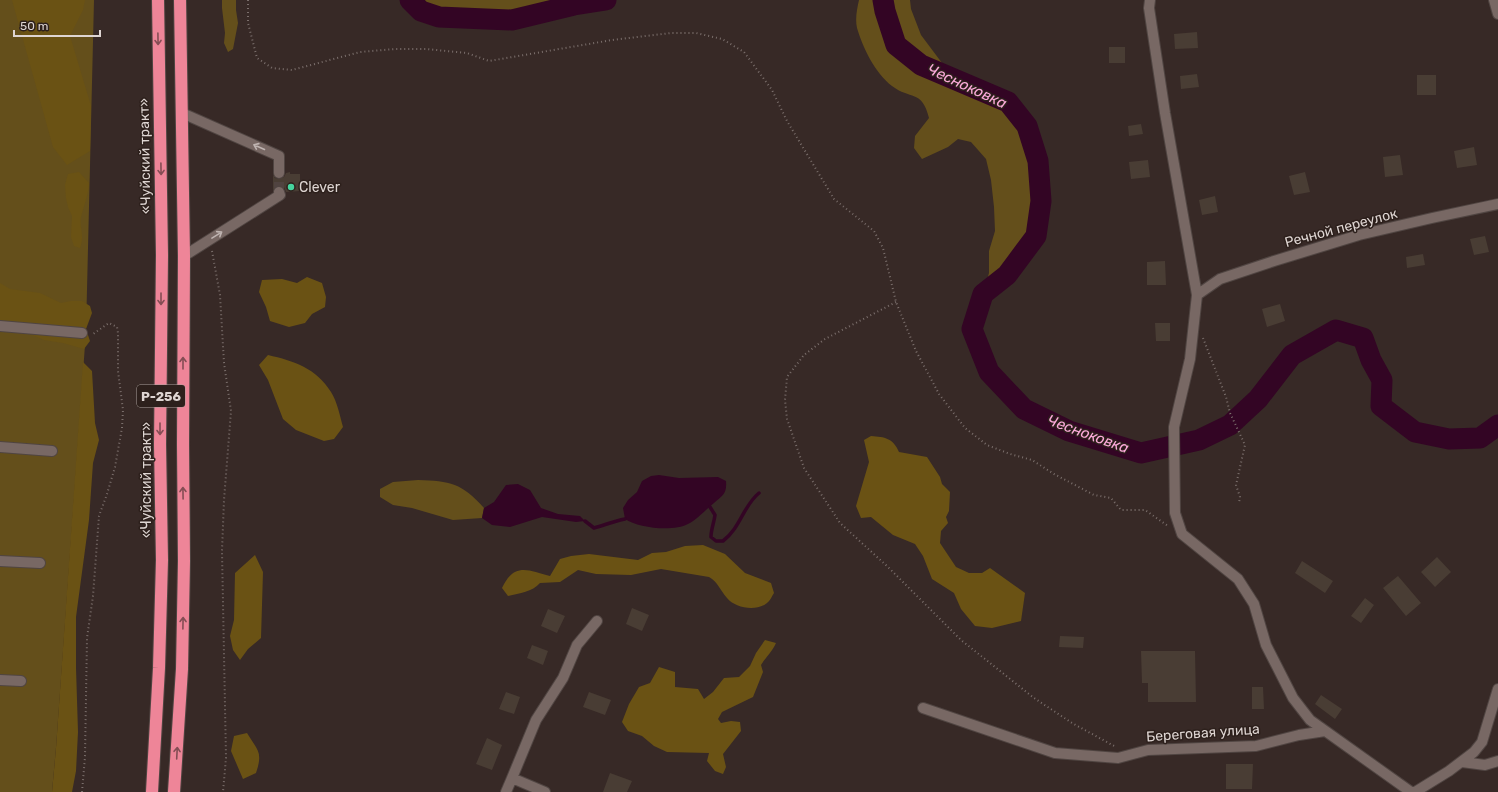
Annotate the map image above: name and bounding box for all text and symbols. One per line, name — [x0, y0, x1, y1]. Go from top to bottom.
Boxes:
scale bar — [14, 12, 100, 38]
text: 50 m — [20, 19, 48, 33]
one-way arrow — [155, 32, 162, 45]
water label: Чесноковка — [924, 60, 1010, 112]
street label: «Чуйский тракт» — [135, 98, 155, 214]
one-way arrow — [253, 143, 265, 150]
one-way arrow — [157, 162, 165, 175]
place label: Clever — [299, 179, 341, 196]
marker: Clever — [286, 182, 296, 192]
street label: Речной переулок — [1283, 205, 1400, 251]
one-way arrow — [211, 230, 222, 239]
one-way arrow — [157, 292, 165, 305]
one-way arrow — [179, 357, 187, 370]
road number: Р-256 — [137, 385, 185, 407]
water label: Чесноковка — [1045, 411, 1131, 457]
street label: «Чуйский тракт» — [138, 422, 155, 538]
one-way arrow — [157, 422, 164, 435]
one-way arrow — [179, 487, 187, 500]
one-way arrow — [179, 617, 187, 630]
street label: Береговая улица — [1146, 721, 1260, 745]
one-way arrow — [174, 747, 181, 760]

